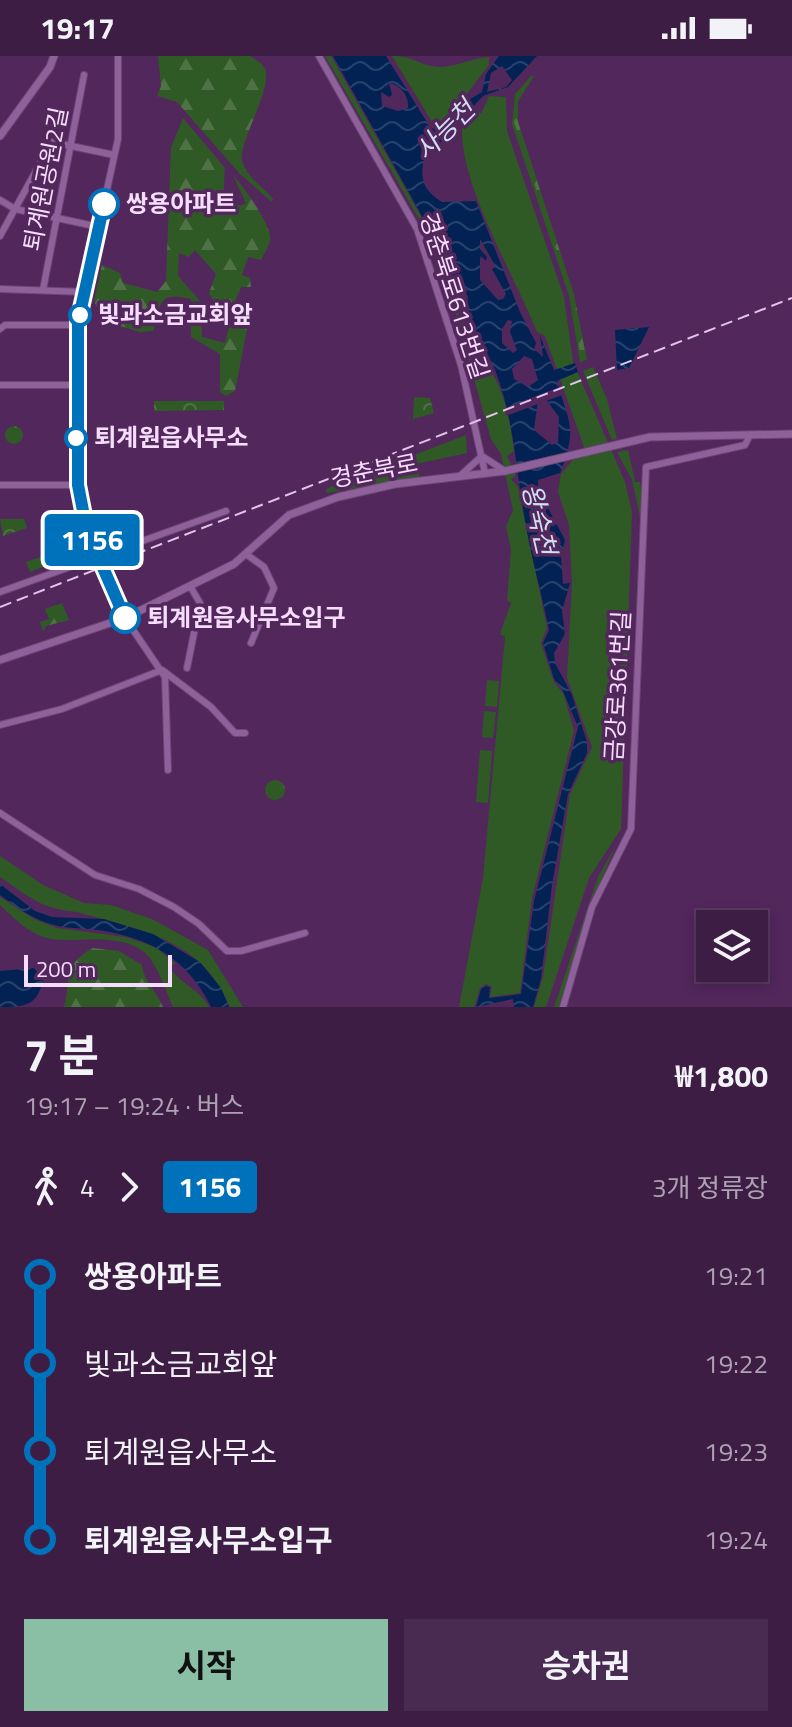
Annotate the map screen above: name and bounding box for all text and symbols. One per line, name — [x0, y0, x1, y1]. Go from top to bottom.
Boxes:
text: 19:17 — [40, 5, 115, 51]
water label: 사능천 — [405, 88, 486, 169]
street label: 퇴계원공원2길 — [13, 104, 77, 254]
place label: 쌍용아파트 — [126, 185, 236, 221]
marker: 쌍용아파트 — [89, 189, 119, 219]
street label: 경춘북로613번길 — [411, 208, 499, 383]
place label: 빛과소금교회앞 — [98, 296, 253, 332]
marker: 빛과소금교회앞 — [69, 304, 91, 326]
place label: 퇴계원읍사무소 — [94, 419, 249, 455]
marker: 퇴계원읍사무소 — [65, 427, 87, 449]
street label: 경춘북로 — [327, 444, 421, 496]
water label: 왕숙천 — [512, 480, 567, 561]
line badge: 1156 — [36, 514, 148, 566]
text: 1156 — [61, 518, 123, 561]
place label: 퇴계원읍사무소입구 — [147, 599, 346, 635]
marker: 퇴계원읍사무소입구 — [110, 603, 140, 633]
street label: 금강로361번길 — [595, 610, 639, 762]
map controls — [696, 910, 768, 982]
button: layers — [696, 910, 768, 982]
scale bar — [24, 951, 172, 987]
text: 200 m — [36, 952, 96, 986]
text: 7 분 — [24, 1021, 99, 1088]
text: ₩1,800 — [675, 1053, 768, 1099]
text: 19:17 – 19:24 · 버스 — [24, 1086, 245, 1125]
icon: walk — [24, 1165, 68, 1209]
icon: forward — [107, 1165, 151, 1209]
text: 1156 — [179, 1165, 241, 1208]
text: 4 — [80, 1168, 95, 1207]
text: 3개 정류장 — [652, 1168, 768, 1207]
text: 쌍용아파트 — [84, 1253, 222, 1299]
text: 19:21 — [704, 1256, 768, 1295]
text: 빛과소금교회앞 — [84, 1341, 277, 1387]
text: 19:22 — [704, 1344, 768, 1383]
text: 퇴계원읍사무소 — [84, 1429, 277, 1475]
text: 19:23 — [704, 1432, 768, 1471]
text: 퇴계원읍사무소입구 — [84, 1517, 332, 1563]
text: 19:24 — [704, 1520, 768, 1559]
button: 시작 — [24, 1619, 388, 1711]
button: 승차권 — [404, 1619, 768, 1711]

